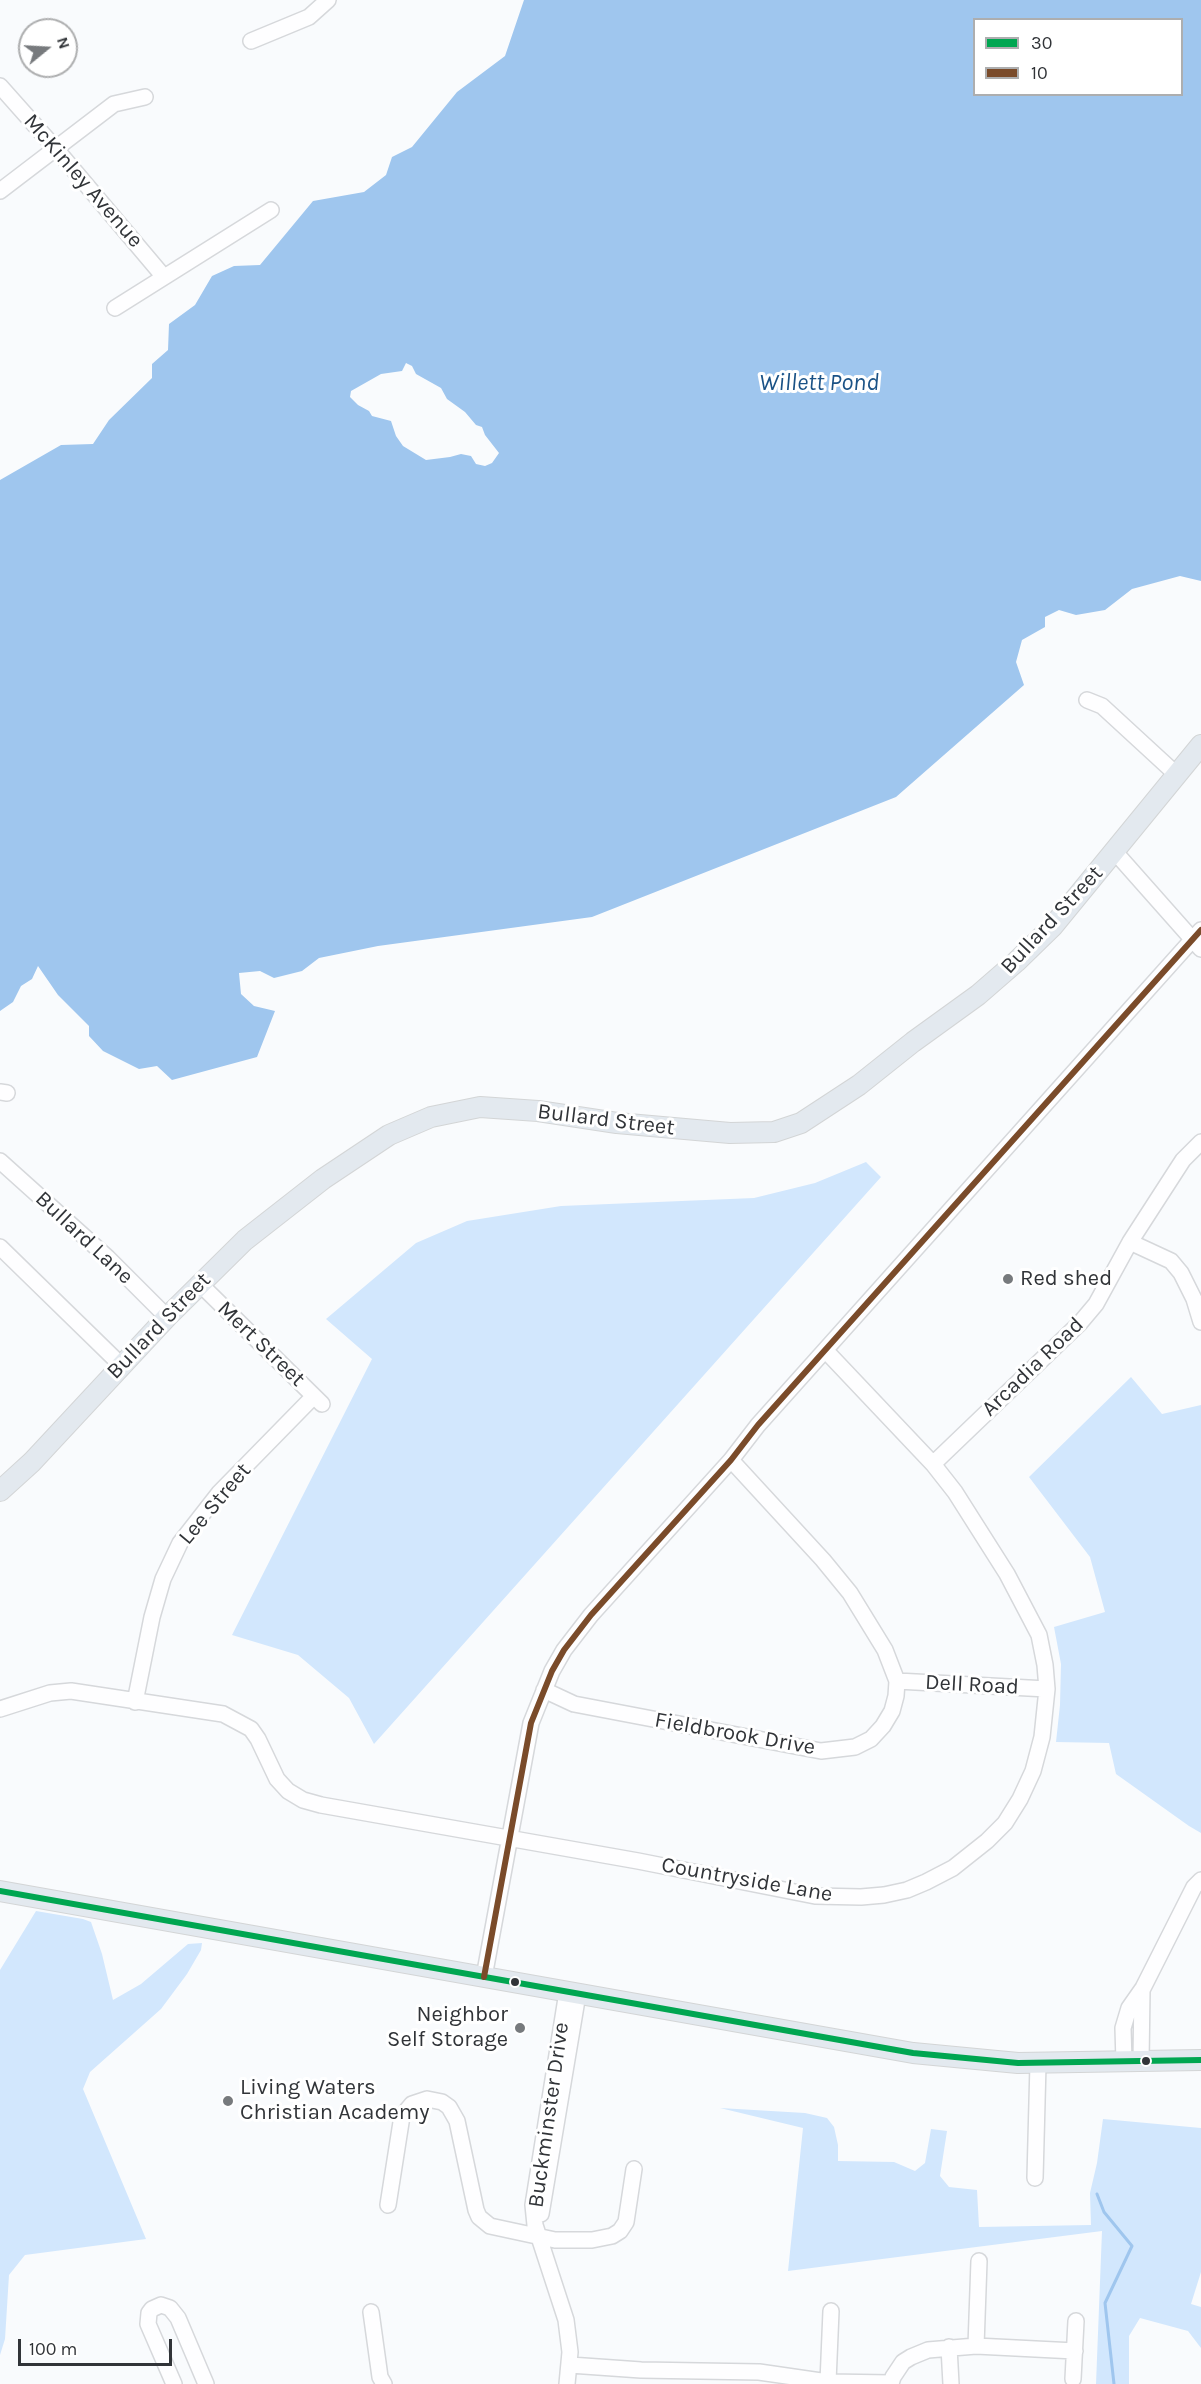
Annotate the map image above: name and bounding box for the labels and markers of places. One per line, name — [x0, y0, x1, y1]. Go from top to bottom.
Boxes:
place label: Red shed — [1020, 1266, 1112, 1292]
marker: Red shed — [1001, 1272, 1015, 1286]
unlabelled marker — [509, 1976, 521, 1988]
place label: Neighbor Self Storage — [387, 2002, 508, 2054]
marker: Neighbor Self Storage — [513, 2021, 527, 2035]
unlabelled marker — [1140, 2055, 1152, 2067]
place label: Living Waters Christian Academy — [240, 2075, 430, 2126]
marker: Living Waters Christian Academy — [221, 2094, 235, 2108]

